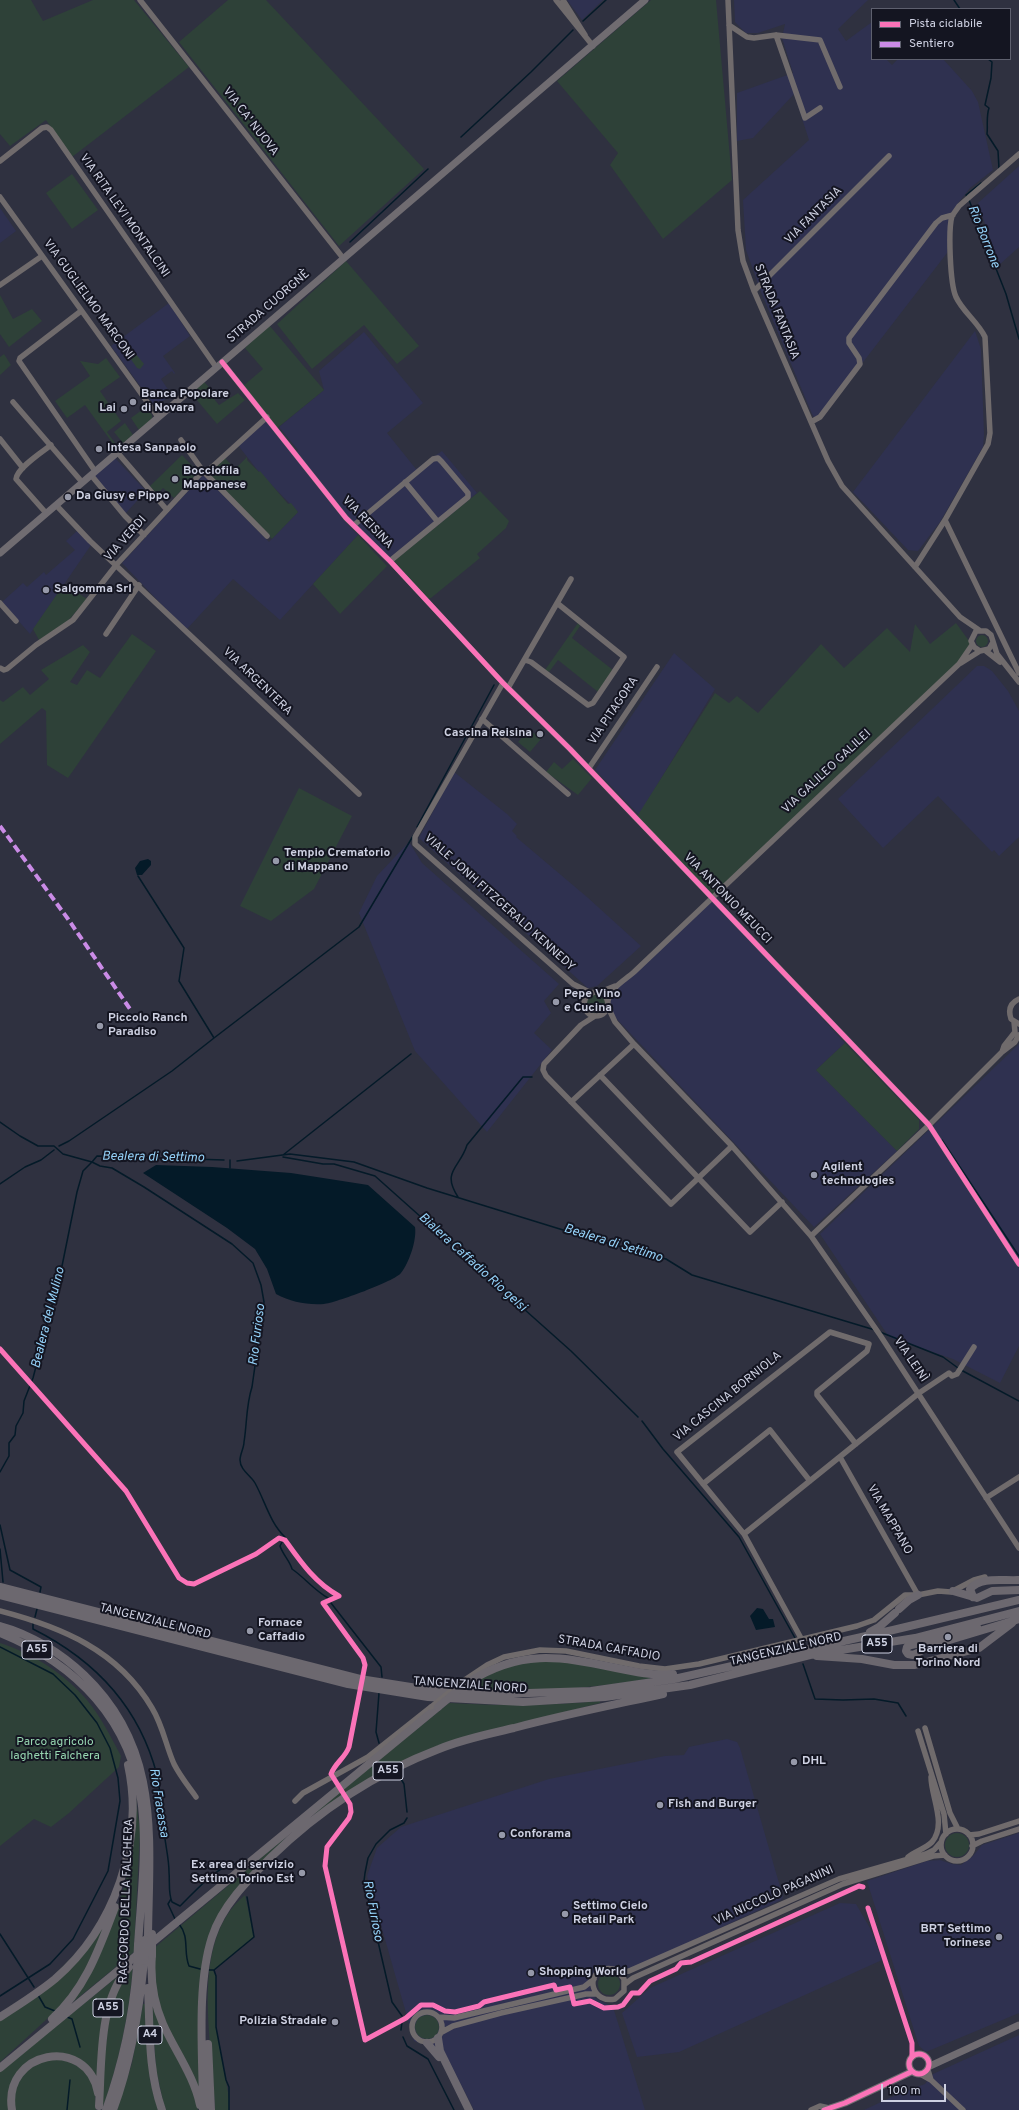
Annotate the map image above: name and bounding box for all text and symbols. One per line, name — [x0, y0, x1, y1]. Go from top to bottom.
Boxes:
legend — [871, 8, 1011, 60]
text: Pista ciclabile — [909, 16, 983, 32]
text: Sentiero — [909, 36, 954, 52]
street label: VIA CA' NUOVA — [219, 85, 281, 159]
street label: VIA RITA LEVI MONTALCINI — [76, 152, 172, 280]
street label: VIA FANTASIA — [782, 184, 846, 248]
water label: Rio Borrone — [963, 203, 1003, 271]
street label: VIA GUGLIELMO MARCONI — [40, 237, 136, 363]
street label: STRADA FANTASIA — [750, 262, 802, 362]
street label: STRADA CUORGNÈ — [225, 267, 313, 347]
place label: Banca Popolare di Novara — [141, 388, 229, 416]
marker: Banca Popolare di Novara — [128, 397, 138, 407]
place label: Lai — [99, 402, 116, 416]
marker: Lai — [119, 404, 129, 414]
place label: Intesa Sanpaolo — [107, 442, 196, 456]
marker: Intesa Sanpaolo — [94, 444, 104, 454]
place label: Bocciofila Mappanese — [183, 465, 246, 493]
marker: Bocciofila Mappanese — [170, 474, 180, 484]
place label: Da Giusy e Pippo — [76, 490, 169, 504]
marker: Da Giusy e Pippo — [63, 492, 73, 502]
street label: VIA REISINA — [338, 494, 396, 552]
street label: VIA VERDI — [102, 513, 150, 565]
place label: Salgomma Srl — [54, 583, 132, 597]
marker: Salgomma Srl — [41, 585, 51, 595]
street label: VIA ARGENTERA — [219, 645, 295, 719]
street label: VIA PITAGORA — [586, 674, 642, 748]
place label: Cascina Reisina — [444, 727, 532, 741]
street label: VIA GALILEO GALILEI — [780, 727, 874, 817]
marker: Cascina Reisina — [535, 729, 545, 739]
street label: VIALE JONH FITZGERALD KENNEDY — [421, 831, 577, 975]
place label: Tempio Crematorio di Mappano — [284, 847, 390, 875]
street label: VIA ANTONIO MEUCCI — [680, 851, 774, 947]
marker: Tempio Crematorio di Mappano — [271, 856, 281, 866]
place label: Pepe Vino e Cucina — [564, 988, 620, 1016]
marker: Pepe Vino e Cucina — [551, 997, 561, 1007]
place label: Piccolo Ranch Paradiso — [108, 1012, 188, 1040]
marker: Piccolo Ranch Paradiso — [95, 1021, 105, 1031]
water label: Bealera di Settimo — [102, 1149, 204, 1167]
place label: Agilent technologies — [822, 1161, 894, 1189]
marker: Agilent technologies — [809, 1170, 819, 1180]
water label: Bialera Caffadio Rio gelsi — [415, 1210, 529, 1316]
water label: Bealera di Settimo — [562, 1222, 664, 1266]
water label: Bealera del Mulino — [29, 1266, 69, 1370]
water label: Rio Furioso — [246, 1303, 270, 1367]
street label: VIA LEINÌ — [890, 1335, 930, 1385]
street label: VIA CASCINA BORNIOLA — [671, 1349, 785, 1445]
street label: VIA MAPPANO — [863, 1483, 915, 1557]
street label: TANGENZIALE NORD — [98, 1601, 212, 1643]
place label: Fornace Caffadio — [258, 1617, 305, 1645]
marker: Fornace Caffadio — [245, 1626, 255, 1636]
street label: TANGENZIALE NORD — [729, 1630, 843, 1670]
marker: Barriera di Torino Nord — [943, 1632, 953, 1642]
street label: STRADA CAFFADIO — [557, 1633, 661, 1665]
road number: A55 — [862, 1635, 892, 1653]
road number: A55 — [22, 1641, 52, 1659]
place label: Barriera di Torino Nord — [915, 1643, 981, 1671]
street label: TANGENZIALE NORD — [412, 1675, 528, 1697]
park label: Parco agricolo laghetti Falchera — [10, 1736, 100, 1764]
place label: DHL — [802, 1755, 826, 1769]
marker: DHL — [789, 1757, 799, 1767]
road number: A55 — [373, 1762, 403, 1780]
water label: Rio Fracassa — [145, 1767, 171, 1839]
place label: Fish and Burger — [668, 1798, 757, 1812]
marker: Fish and Burger — [655, 1800, 665, 1810]
street label: RACCORDO DELLA FALCHERA — [117, 1818, 137, 1984]
place label: Conforama — [510, 1828, 571, 1842]
marker: Conforama — [497, 1830, 507, 1840]
place label: Ex area di servizio Settimo Torino Est — [191, 1859, 294, 1887]
street label: VIA NICCOLÒ PAGANINI — [712, 1863, 836, 1929]
marker: Ex area di servizio Settimo Torino Est — [297, 1868, 307, 1878]
water label: Rio Furioso — [358, 1879, 386, 1943]
place label: Settimo Cielo Retail Park — [573, 1900, 648, 1928]
marker: Settimo Cielo Retail Park — [560, 1909, 570, 1919]
place label: BRT Settimo Torinese — [921, 1923, 991, 1951]
marker: BRT Settimo Torinese — [994, 1932, 1004, 1942]
place label: Shopping World — [539, 1966, 626, 1980]
marker: Shopping World — [526, 1968, 536, 1978]
road number: A55 — [93, 1999, 123, 2017]
place label: Polizia Stradale — [239, 2015, 327, 2029]
marker: Polizia Stradale — [330, 2017, 340, 2027]
road number: A4 — [138, 2026, 162, 2044]
scale bar — [883, 2076, 948, 2102]
text: 100 m — [888, 2083, 921, 2099]

